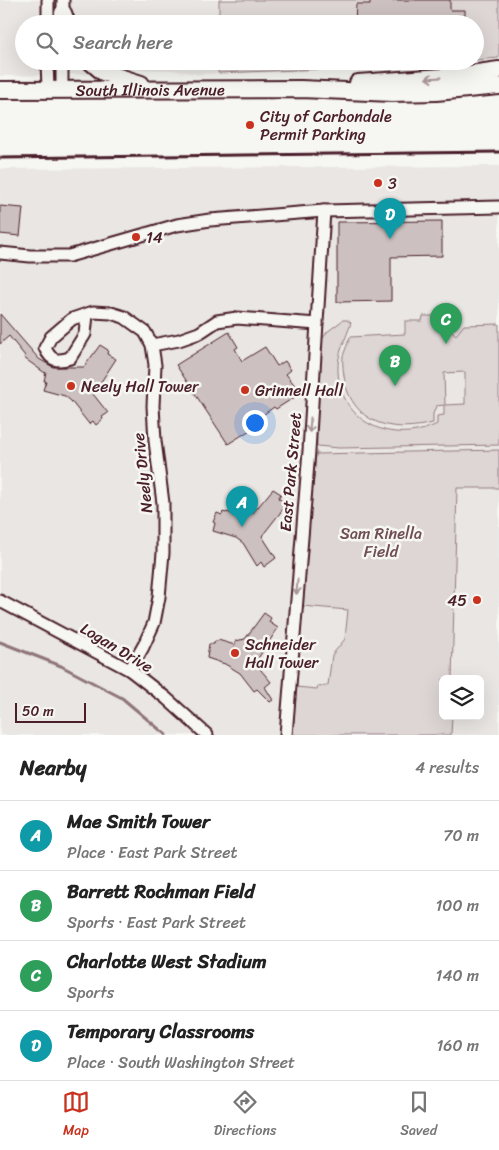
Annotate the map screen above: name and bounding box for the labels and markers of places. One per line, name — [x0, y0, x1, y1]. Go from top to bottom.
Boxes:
place label: City of Carbondale Permit Parking — [260, 102, 392, 149]
marker: City of Carbondale Permit Parking — [244, 119, 256, 131]
place label: 3 — [388, 169, 397, 198]
marker: 3 — [372, 177, 384, 189]
pin: D — [374, 198, 406, 239]
place label: 14 — [146, 223, 163, 252]
marker: 14 — [130, 231, 142, 243]
pin: C — [430, 303, 462, 344]
pin: B — [379, 345, 411, 386]
place label: Neely Hall Tower — [81, 372, 200, 401]
place label: Grinnell Hall — [255, 376, 344, 405]
marker: Neely Hall Tower — [65, 380, 77, 392]
marker: Grinnell Hall — [239, 384, 251, 396]
pin: A — [226, 486, 258, 527]
place label: 45 — [447, 586, 467, 615]
marker: 45 — [471, 594, 483, 606]
place label: Schneider Hall Tower — [245, 630, 320, 677]
marker: Schneider Hall Tower — [229, 647, 241, 659]

